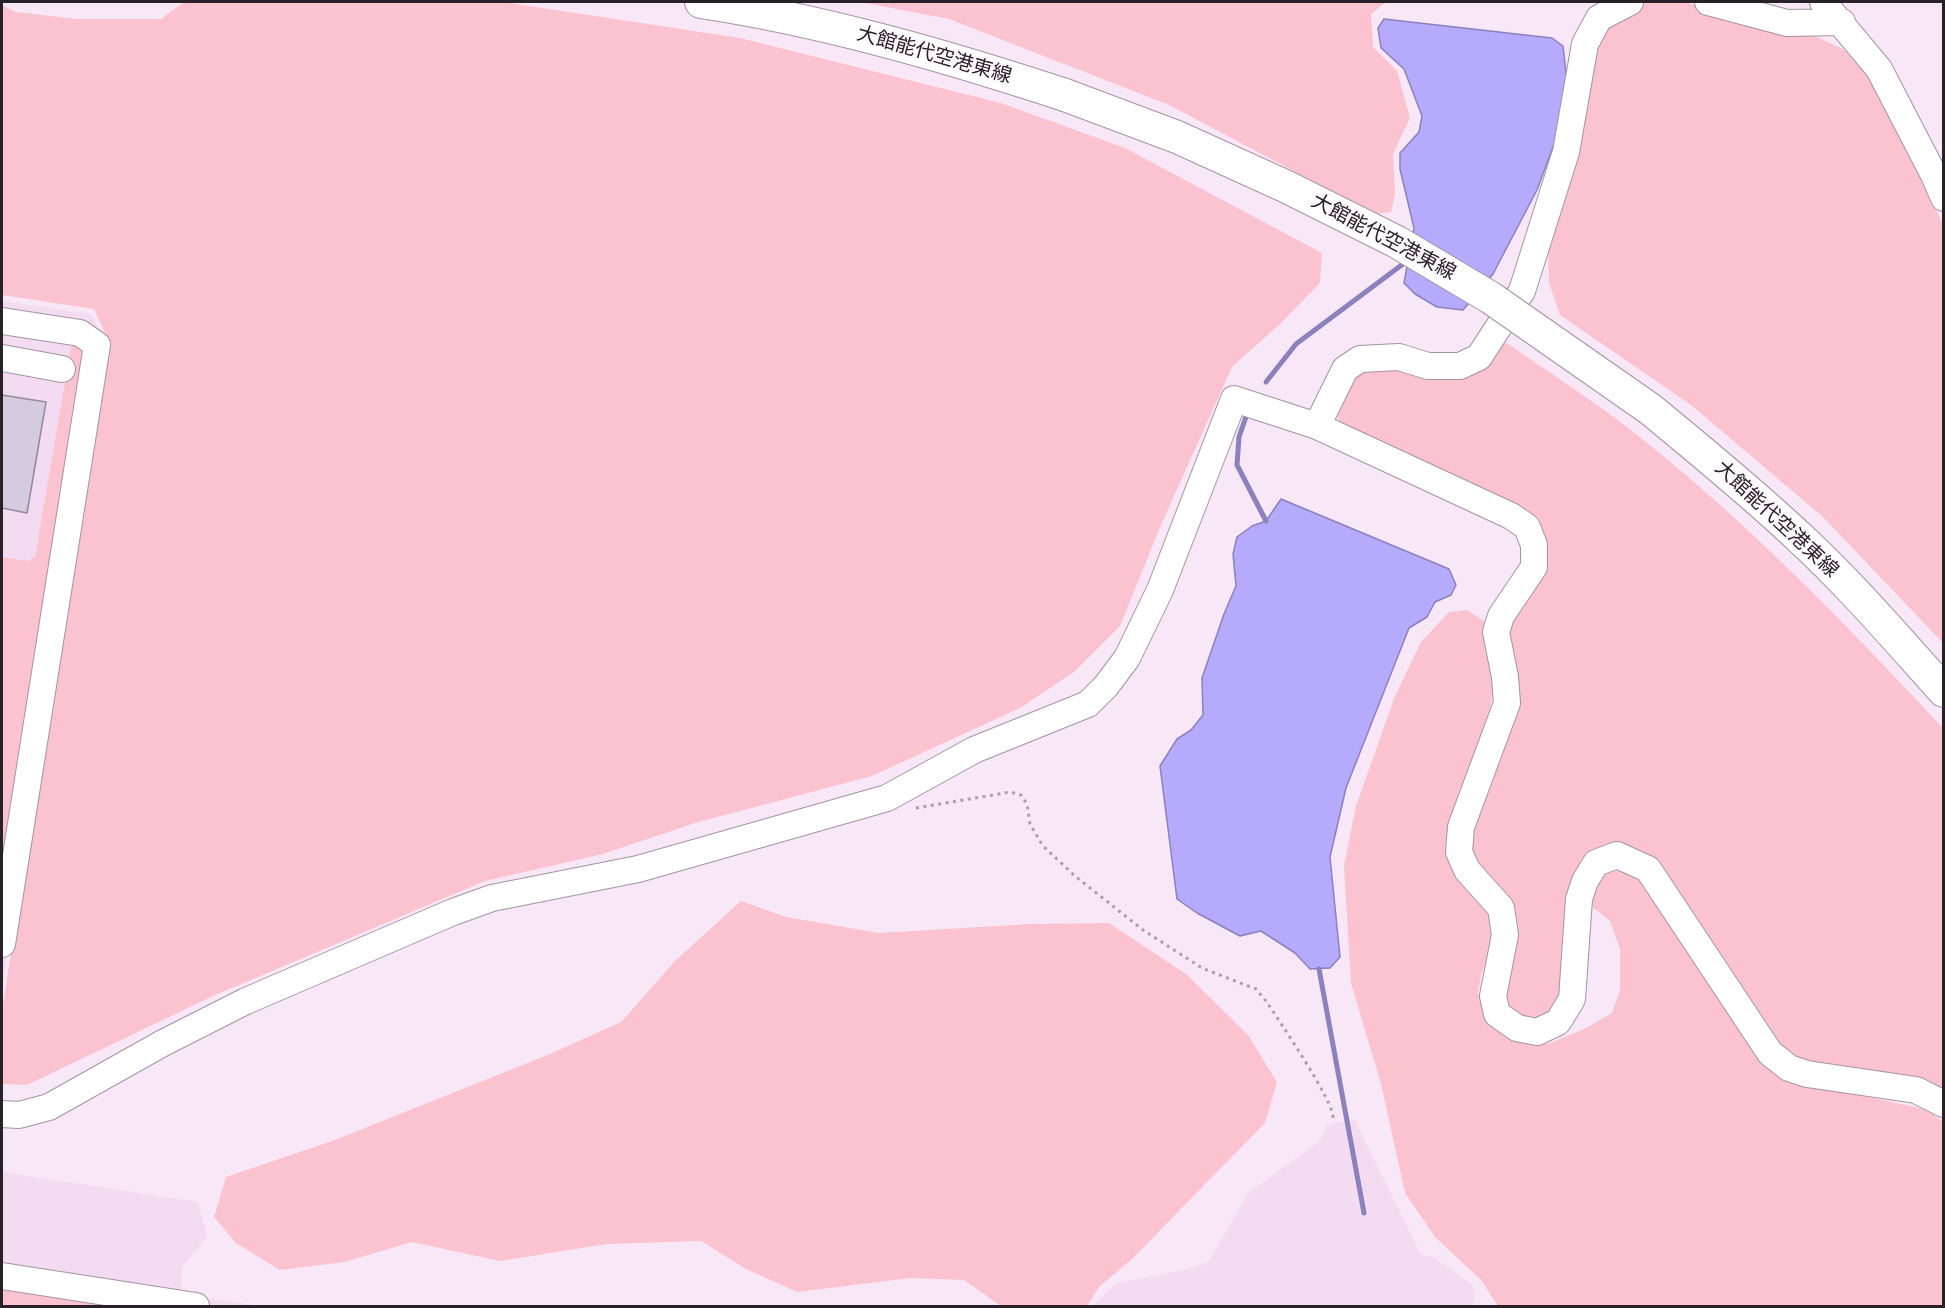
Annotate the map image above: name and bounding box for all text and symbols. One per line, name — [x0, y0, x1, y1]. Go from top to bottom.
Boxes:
street label: 大館能代空港東線 — [854, 22, 1014, 90]
street label: 大館能代空港東線 — [1307, 190, 1459, 286]
street label: 大館能代空港東線 — [1709, 457, 1843, 583]

